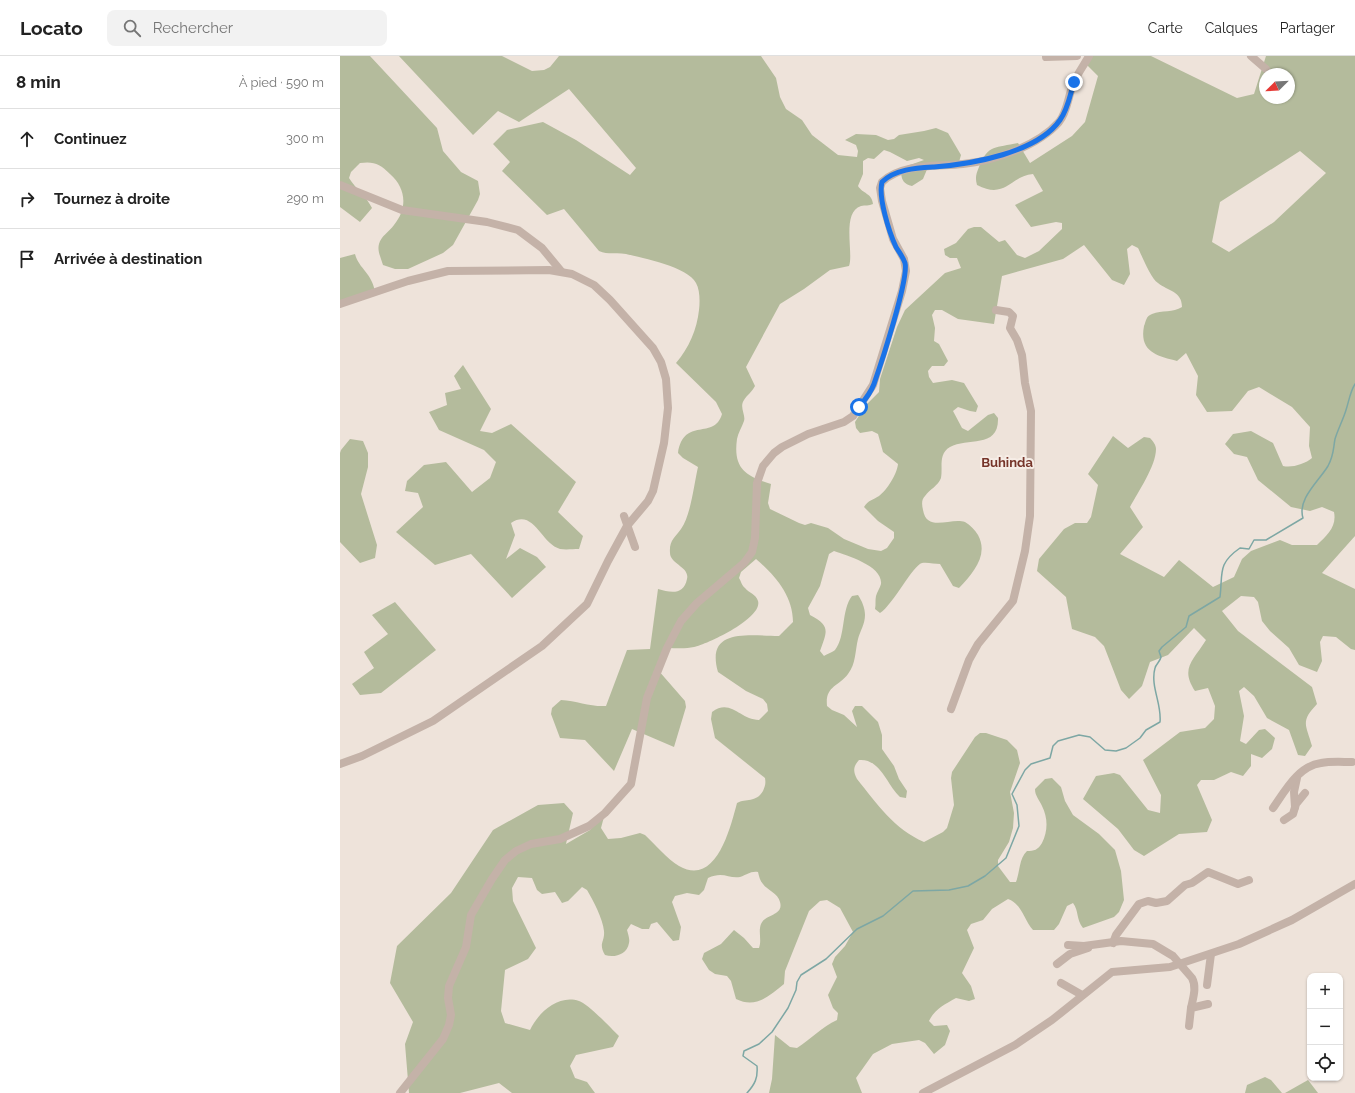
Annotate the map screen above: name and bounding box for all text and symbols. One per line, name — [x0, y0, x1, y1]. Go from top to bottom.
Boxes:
search box — [107, 10, 387, 46]
text: Locato — [20, 17, 83, 39]
icon: search — [121, 17, 143, 39]
text: Rechercher — [153, 19, 233, 37]
text: Carte — [1148, 20, 1183, 36]
text: Calques — [1205, 20, 1258, 36]
text: Partager — [1280, 20, 1335, 36]
north arrow — [1259, 68, 1295, 104]
text: 8 min — [16, 72, 61, 92]
route end — [1065, 73, 1083, 91]
text: À pied · 590 m — [239, 75, 324, 90]
icon: ahead — [16, 128, 38, 150]
text: Continuez — [54, 130, 127, 148]
text: 300 m — [286, 131, 324, 146]
icon: right — [16, 188, 38, 210]
text: Tournez à droite — [54, 190, 170, 208]
text: 290 m — [286, 191, 324, 206]
icon: arrive — [16, 248, 38, 270]
text: Arrivée à destination — [54, 250, 202, 268]
route start — [850, 398, 868, 416]
district label: Buhinda — [981, 455, 1033, 470]
map controls — [1307, 973, 1343, 1081]
button: + — [1307, 973, 1343, 1009]
button: − — [1307, 1009, 1343, 1045]
button: locate — [1307, 1045, 1343, 1081]

